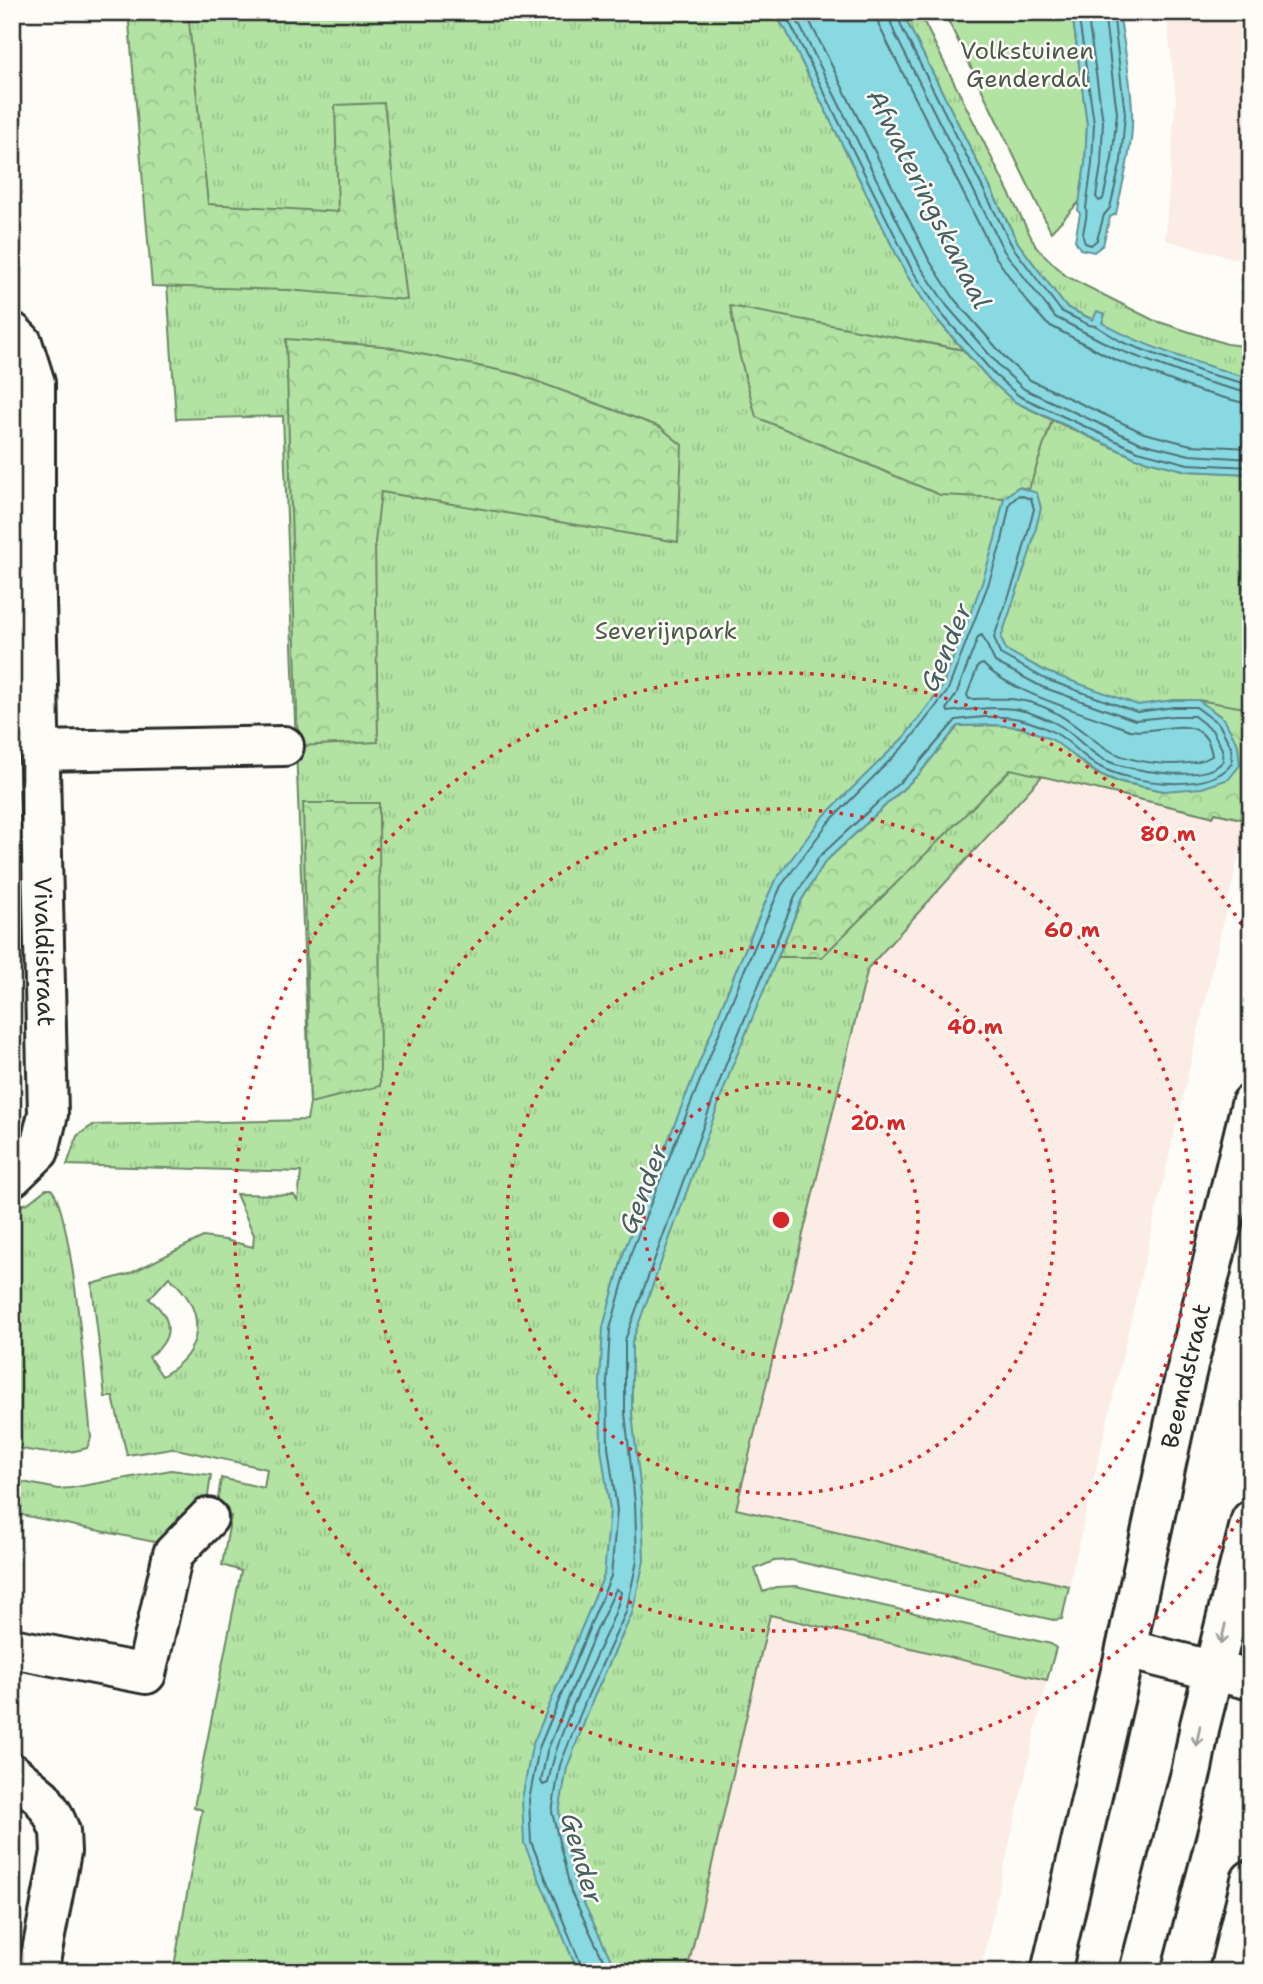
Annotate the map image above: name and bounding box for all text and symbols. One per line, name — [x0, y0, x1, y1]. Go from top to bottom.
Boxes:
park label: Volkstuinen Genderdal — [960, 35, 1094, 95]
water label: Afwateringskanaal — [859, 83, 1000, 315]
water label: Gender — [911, 596, 980, 697]
park label: Severijnpark — [595, 615, 737, 647]
text: 80 m — [1140, 820, 1196, 848]
street label: Vivaldistraat — [26, 876, 62, 1027]
text: 60 m — [1044, 916, 1100, 944]
text: 40 m — [947, 1013, 1003, 1041]
text: 20 m — [850, 1109, 906, 1137]
water label: Gender — [609, 1138, 676, 1239]
centre of rings — [769, 1208, 793, 1232]
street label: Beemdstraat — [1154, 1300, 1218, 1451]
one-way arrow — [1216, 1622, 1229, 1645]
one-way arrow — [1191, 1725, 1205, 1747]
water label: Gender — [553, 1808, 612, 1908]

